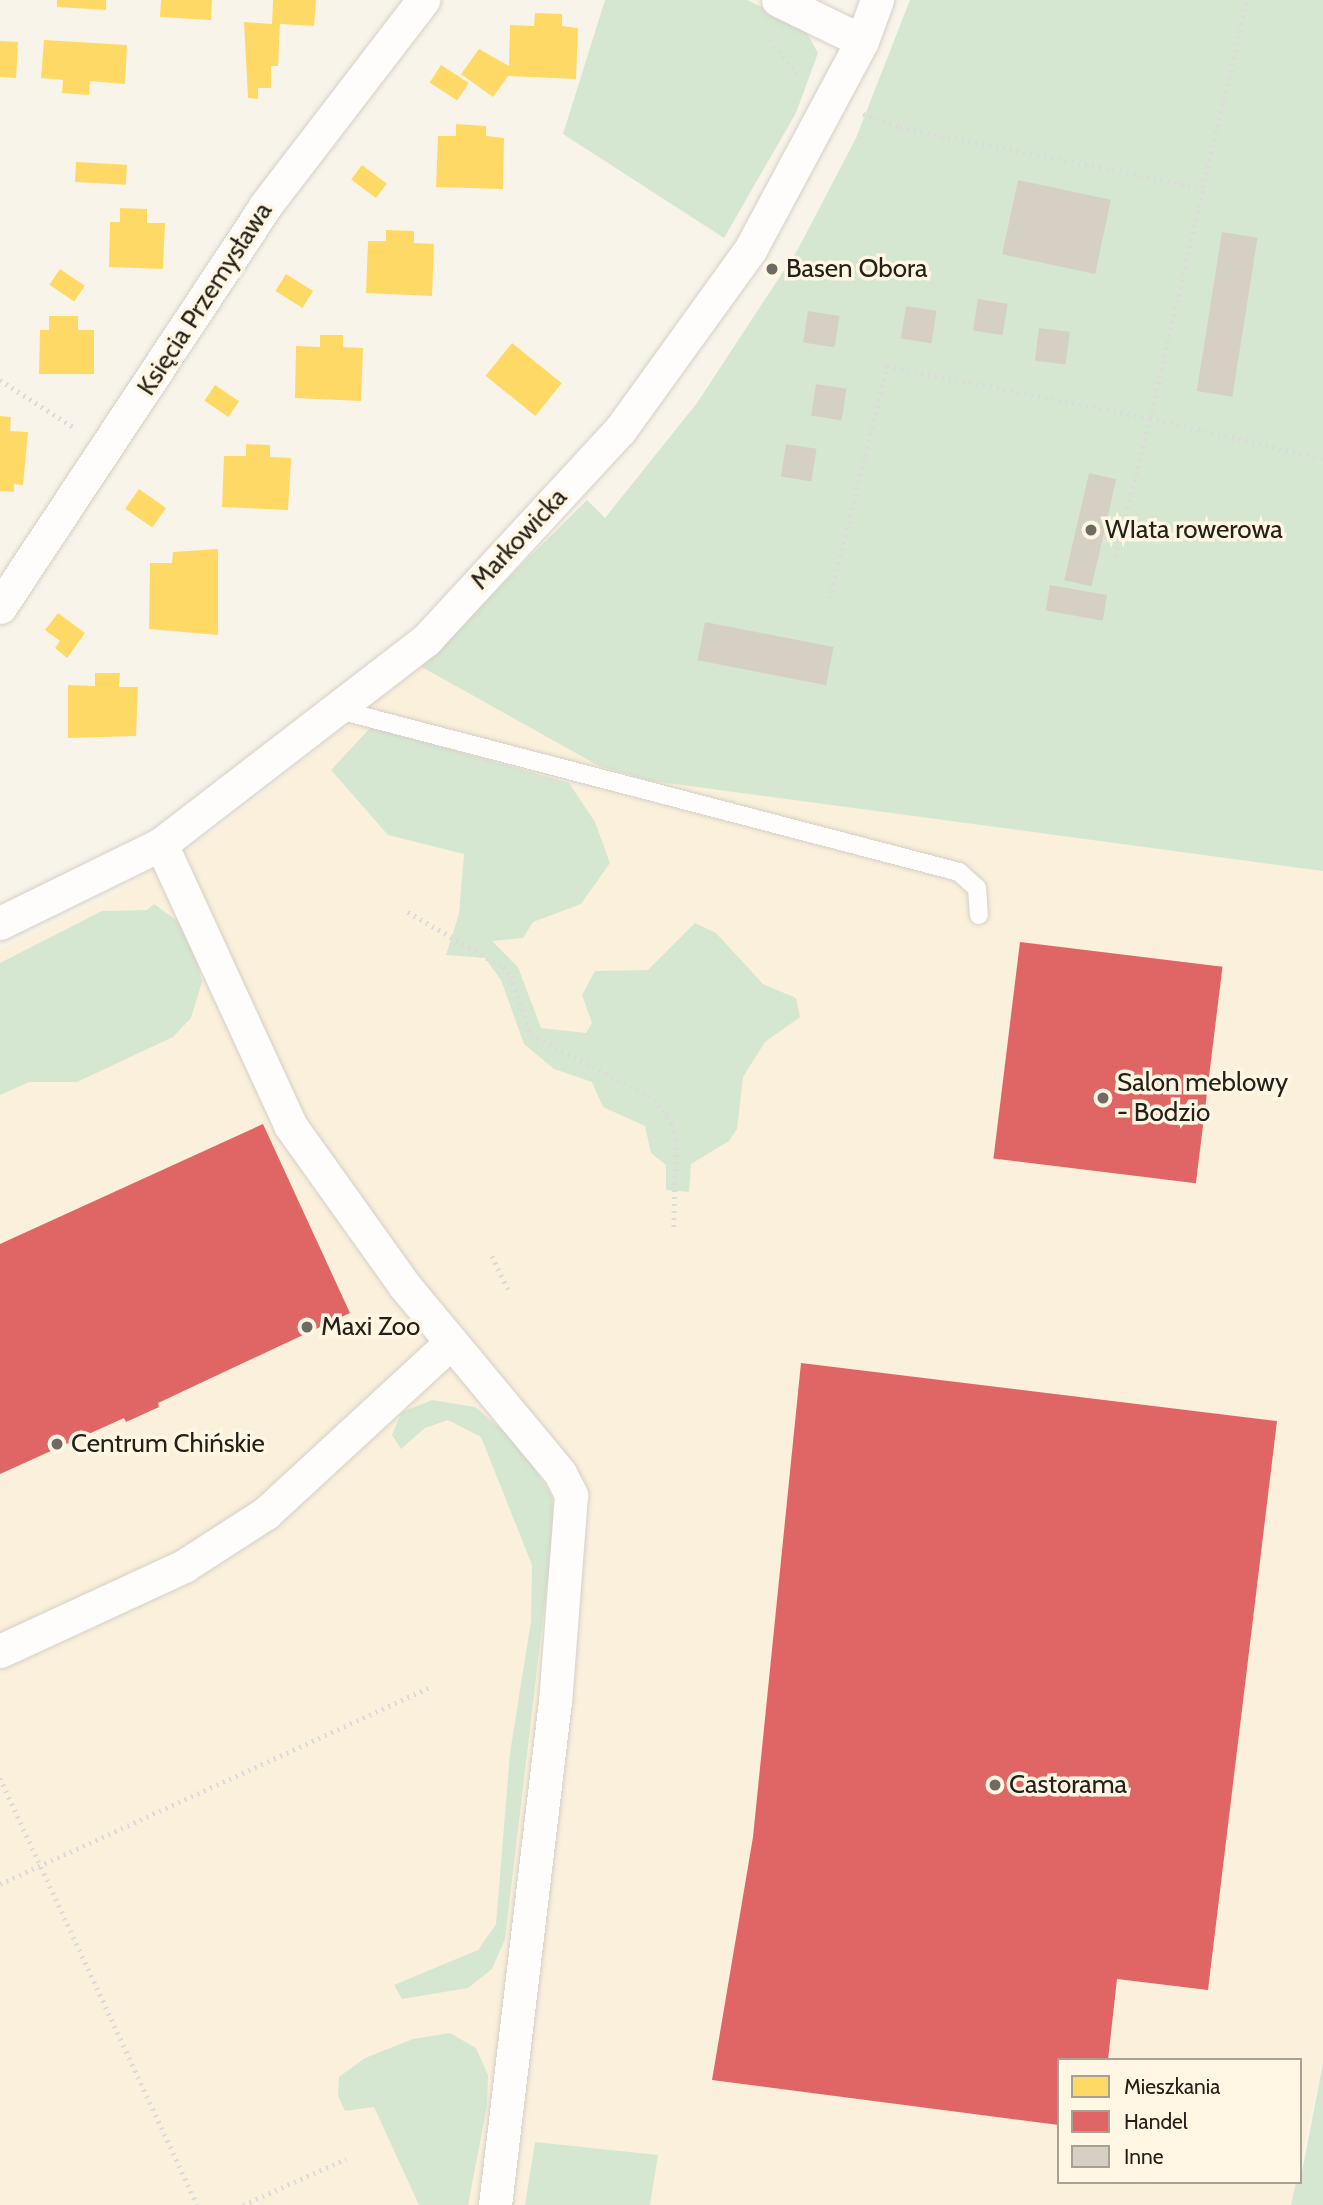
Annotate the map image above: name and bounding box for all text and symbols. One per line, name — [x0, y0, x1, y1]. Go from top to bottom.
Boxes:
street label: Księcia Przemysława — [131, 197, 279, 401]
place label: Basen Obora — [786, 253, 928, 285]
marker: Basen Obora — [764, 261, 780, 277]
street label: Markowicka — [464, 482, 574, 596]
place label: WIata rowerowa — [1105, 514, 1283, 546]
marker: WIata rowerowa — [1083, 522, 1099, 538]
place label: Salon meblowy - Bodzio — [1117, 1067, 1288, 1128]
marker: Salon meblowy - Bodzio — [1095, 1090, 1111, 1106]
place label: Maxi Zoo — [321, 1311, 420, 1343]
marker: Maxi Zoo — [299, 1319, 315, 1335]
place label: Centrum Chińskie — [71, 1428, 265, 1460]
marker: Centrum Chińskie — [49, 1436, 65, 1452]
place label: Castorama — [1009, 1769, 1127, 1801]
marker: Castorama — [987, 1777, 1003, 1793]
legend — [1057, 2058, 1302, 2184]
text: Mieszkania — [1124, 2074, 1220, 2099]
text: Handel — [1124, 2109, 1188, 2134]
text: Inne — [1124, 2144, 1163, 2169]

